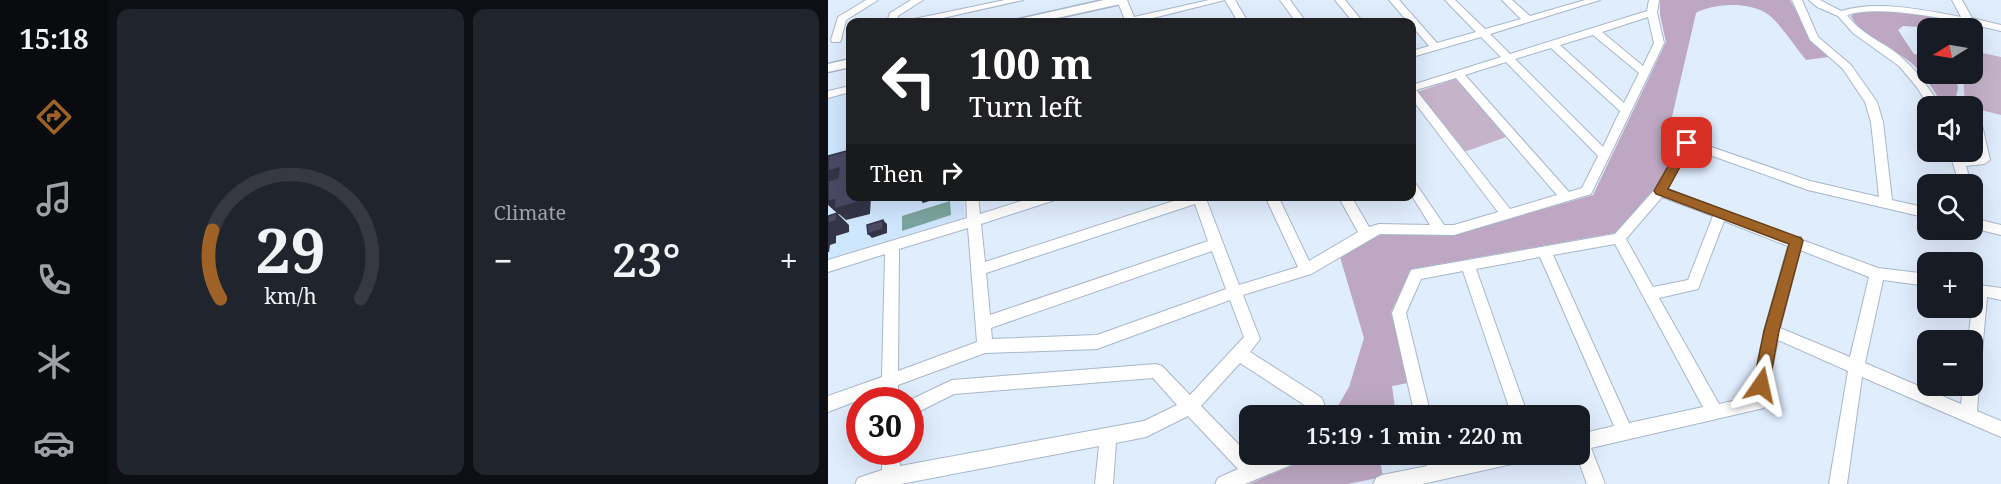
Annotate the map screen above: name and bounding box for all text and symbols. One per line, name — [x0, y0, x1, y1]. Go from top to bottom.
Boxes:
north arrow — [1917, 18, 1983, 84]
map controls — [1917, 18, 1983, 396]
text: 15:18 — [19, 20, 89, 57]
text: 100 m — [969, 34, 1093, 91]
icon: left — [870, 42, 948, 120]
text: Turn left — [969, 88, 1082, 125]
icon: directions — [33, 96, 75, 138]
button: sound — [1917, 96, 1983, 162]
pin — [1661, 117, 1712, 168]
icon: arrive — [1670, 126, 1703, 159]
icon: right — [935, 156, 968, 189]
text: Then — [870, 158, 923, 188]
button: search — [1917, 174, 1983, 240]
icon: music — [33, 178, 75, 220]
text: Climate — [494, 199, 566, 226]
text: 29 — [255, 206, 326, 291]
text: 23° — [612, 229, 680, 290]
text: − — [494, 238, 513, 283]
text: + — [780, 238, 798, 283]
button: + — [1917, 252, 1983, 318]
icon: phone — [33, 259, 75, 301]
text: km/h — [264, 281, 317, 310]
button: − — [1917, 330, 1983, 396]
icon: climate — [33, 341, 75, 383]
position arrow — [1729, 353, 1793, 417]
speed limit sign: 30 — [846, 387, 924, 465]
text: 15:19 · 1 min · 220 m — [1306, 420, 1523, 450]
icon: car — [33, 422, 75, 464]

